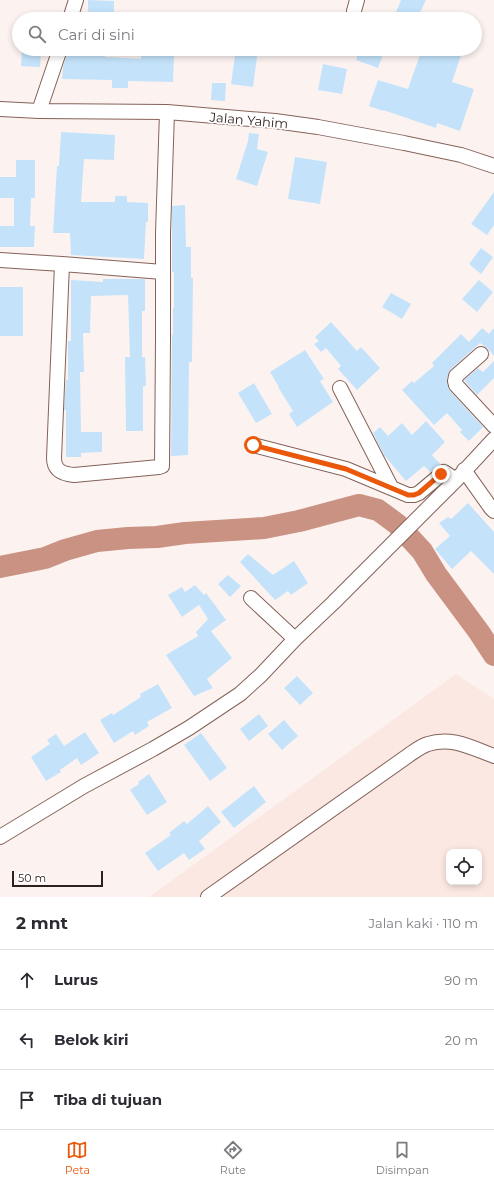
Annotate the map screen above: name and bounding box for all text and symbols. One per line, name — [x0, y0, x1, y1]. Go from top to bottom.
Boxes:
search box — [12, 12, 482, 56]
icon: search — [26, 23, 48, 45]
text: Cari di sini — [58, 25, 135, 44]
street label: Jalan Yahim — [208, 109, 289, 131]
route start — [244, 436, 262, 454]
route end — [432, 465, 450, 483]
map controls — [446, 849, 482, 885]
button: locate — [446, 849, 482, 885]
scale bar — [12, 869, 103, 888]
text: 50 m — [18, 871, 46, 885]
text: 2 mnt — [16, 913, 68, 933]
text: Jalan kaki · 110 m — [369, 915, 478, 931]
icon: ahead — [16, 969, 38, 991]
text: Lurus — [54, 970, 98, 989]
text: 90 m — [444, 972, 478, 988]
icon: left — [16, 1029, 38, 1051]
text: Belok kiri — [54, 1030, 129, 1049]
text: 20 m — [445, 1032, 478, 1048]
icon: arrive — [16, 1089, 38, 1111]
text: Tiba di tujuan — [54, 1090, 162, 1109]
tab: Peta — [65, 1139, 90, 1177]
tab: Rute — [220, 1139, 246, 1177]
tab: Disimpan — [376, 1139, 429, 1177]

